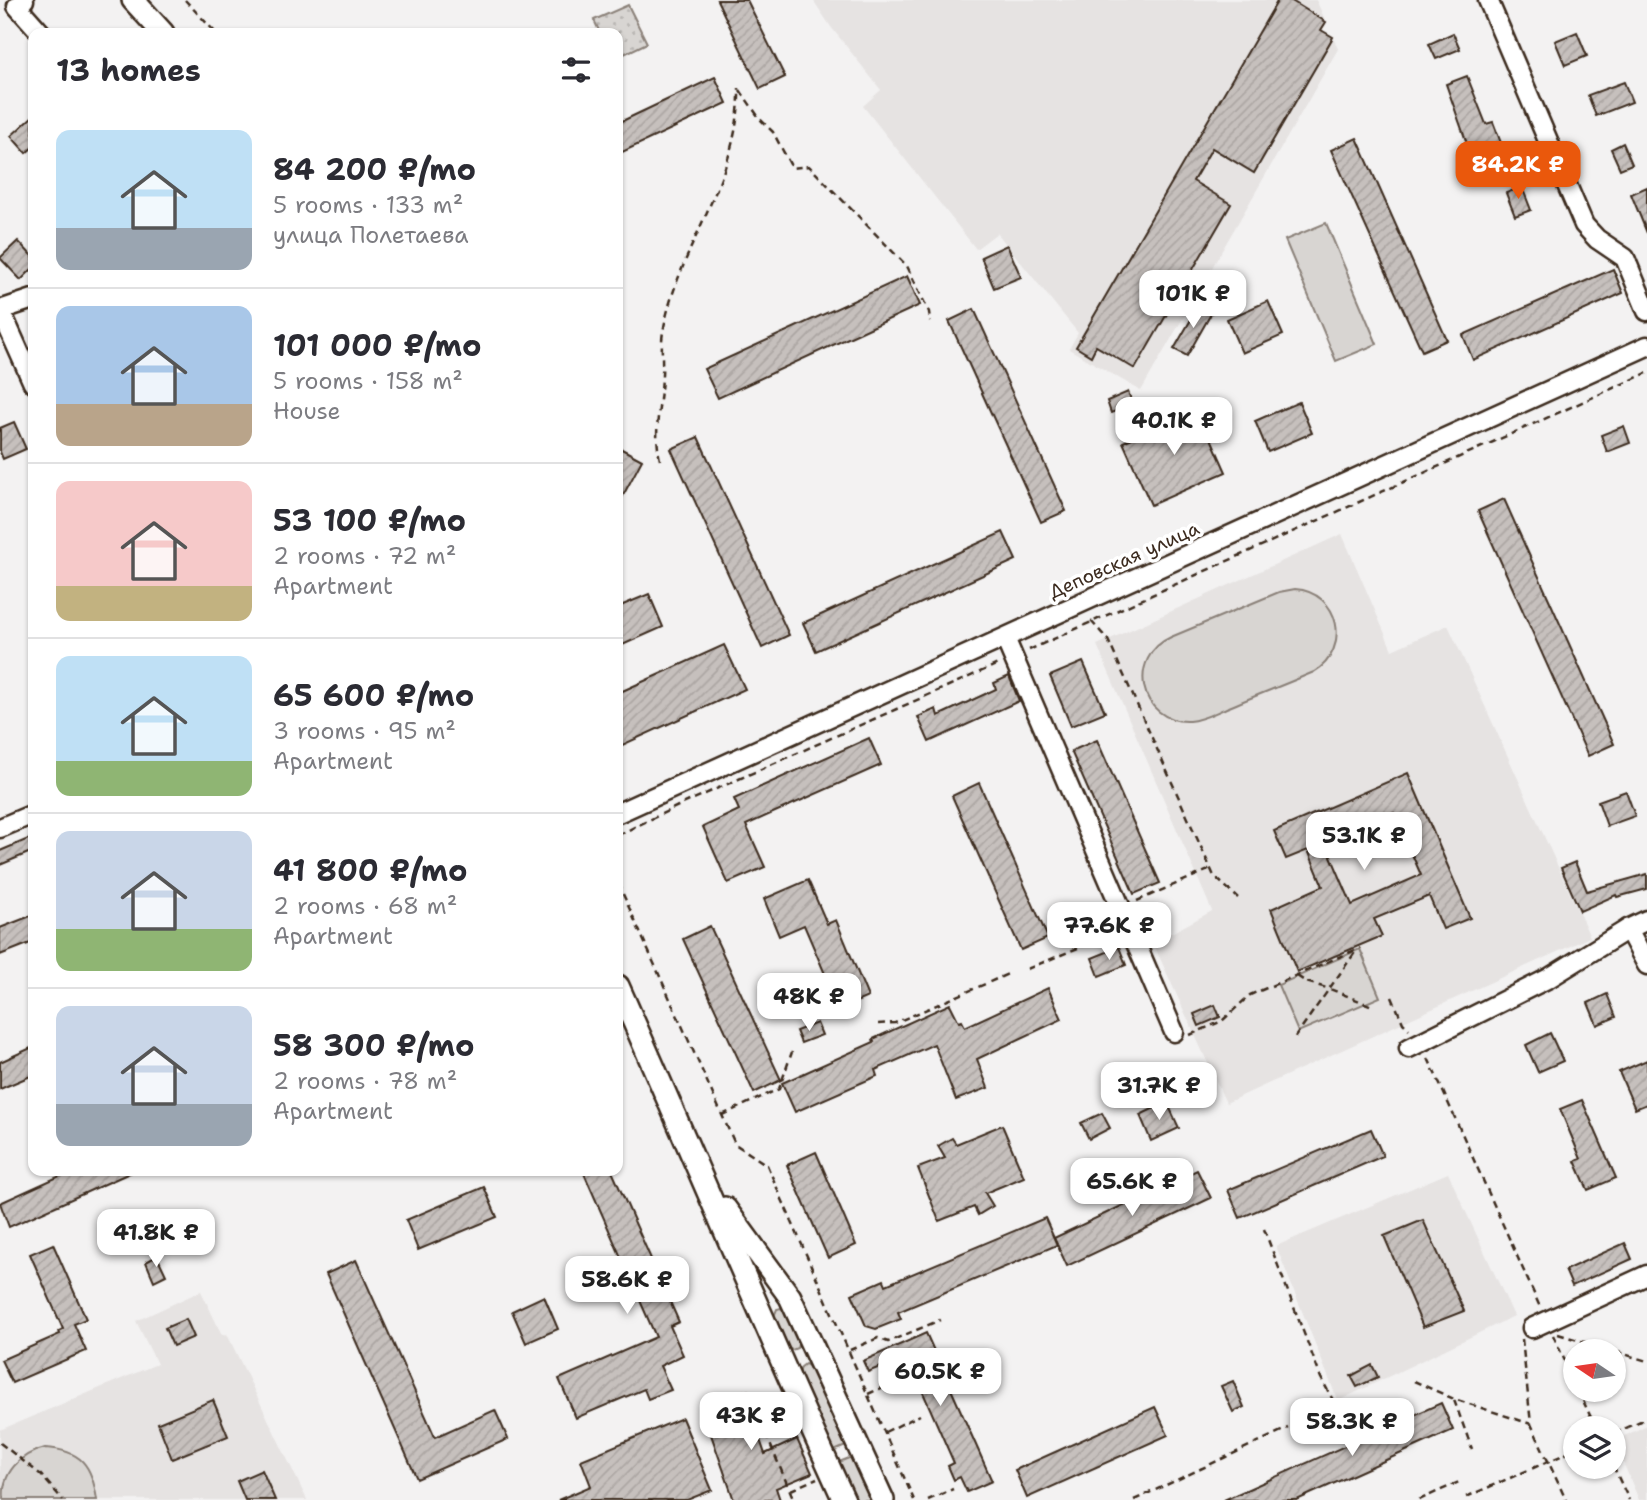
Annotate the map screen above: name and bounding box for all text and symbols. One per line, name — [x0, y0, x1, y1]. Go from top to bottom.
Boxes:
text: 13 homes — [56, 50, 201, 91]
icon: filters — [557, 51, 595, 89]
pin: 84.2K ₽ — [1453, 142, 1583, 201]
text: 84 200 ₽/mo — [273, 149, 476, 190]
text: 84.2K ₽ — [1472, 149, 1564, 179]
icon: home — [112, 158, 196, 242]
text: 5 rooms · 133 m² — [273, 190, 463, 220]
text: улица Полетаева — [273, 220, 469, 250]
pin: 101K ₽ — [1136, 270, 1250, 330]
text: 101K ₽ — [1155, 278, 1231, 308]
text: 101 000 ₽/mo — [273, 325, 482, 366]
icon: home — [112, 334, 196, 418]
text: 5 rooms · 158 m² — [273, 366, 463, 396]
text: House — [273, 396, 341, 426]
pin: 40.1K ₽ — [1109, 398, 1239, 457]
text: 40.1K ₽ — [1131, 405, 1217, 435]
text: 53 100 ₽/mo — [273, 500, 466, 541]
icon: home — [112, 509, 196, 593]
street label: Деповская улица — [1045, 515, 1203, 604]
text: 2 rooms · 72 m² — [273, 541, 456, 571]
text: Apartment — [273, 571, 393, 601]
text: 65 600 ₽/mo — [273, 675, 474, 716]
icon: home — [112, 684, 196, 768]
text: 3 rooms · 95 m² — [273, 716, 456, 746]
text: Apartment — [273, 746, 393, 776]
pin: 53.1K ₽ — [1299, 812, 1429, 872]
text: 53.1K ₽ — [1322, 820, 1406, 850]
text: 41 800 ₽/mo — [273, 850, 468, 891]
icon: home — [112, 859, 196, 943]
text: 2 rooms · 68 m² — [273, 891, 457, 921]
pin: 77.6K ₽ — [1044, 902, 1174, 962]
text: 77.6K ₽ — [1063, 910, 1155, 940]
text: Apartment — [273, 921, 393, 951]
pin: 48K ₽ — [760, 974, 858, 1033]
text: 48K ₽ — [773, 981, 845, 1011]
text: 58 300 ₽/mo — [273, 1025, 475, 1066]
icon: home — [112, 1034, 196, 1118]
pin: 31.7K ₽ — [1094, 1062, 1224, 1122]
text: 2 rooms · 78 m² — [273, 1066, 457, 1096]
text: 31.7K ₽ — [1117, 1070, 1201, 1100]
text: Apartment — [273, 1096, 393, 1126]
pin: 65.6K ₽ — [1067, 1158, 1197, 1218]
text: 65.6K ₽ — [1086, 1166, 1178, 1196]
pin: 41.8K ₽ — [91, 1210, 221, 1269]
text: 41.8K ₽ — [113, 1217, 199, 1247]
pin: 58.6K ₽ — [562, 1256, 692, 1316]
text: 58.6K ₽ — [581, 1264, 673, 1294]
north arrow — [1563, 1339, 1626, 1402]
map controls — [1563, 1339, 1626, 1479]
pin: 60.5K ₽ — [875, 1348, 1005, 1408]
text: 60.5K ₽ — [894, 1356, 986, 1386]
pin: 43K ₽ — [702, 1392, 800, 1452]
pin: 58.3K ₽ — [1287, 1398, 1417, 1458]
text: 43K ₽ — [716, 1400, 786, 1430]
text: 58.3K ₽ — [1306, 1406, 1398, 1436]
button: layers — [1563, 1416, 1626, 1479]

